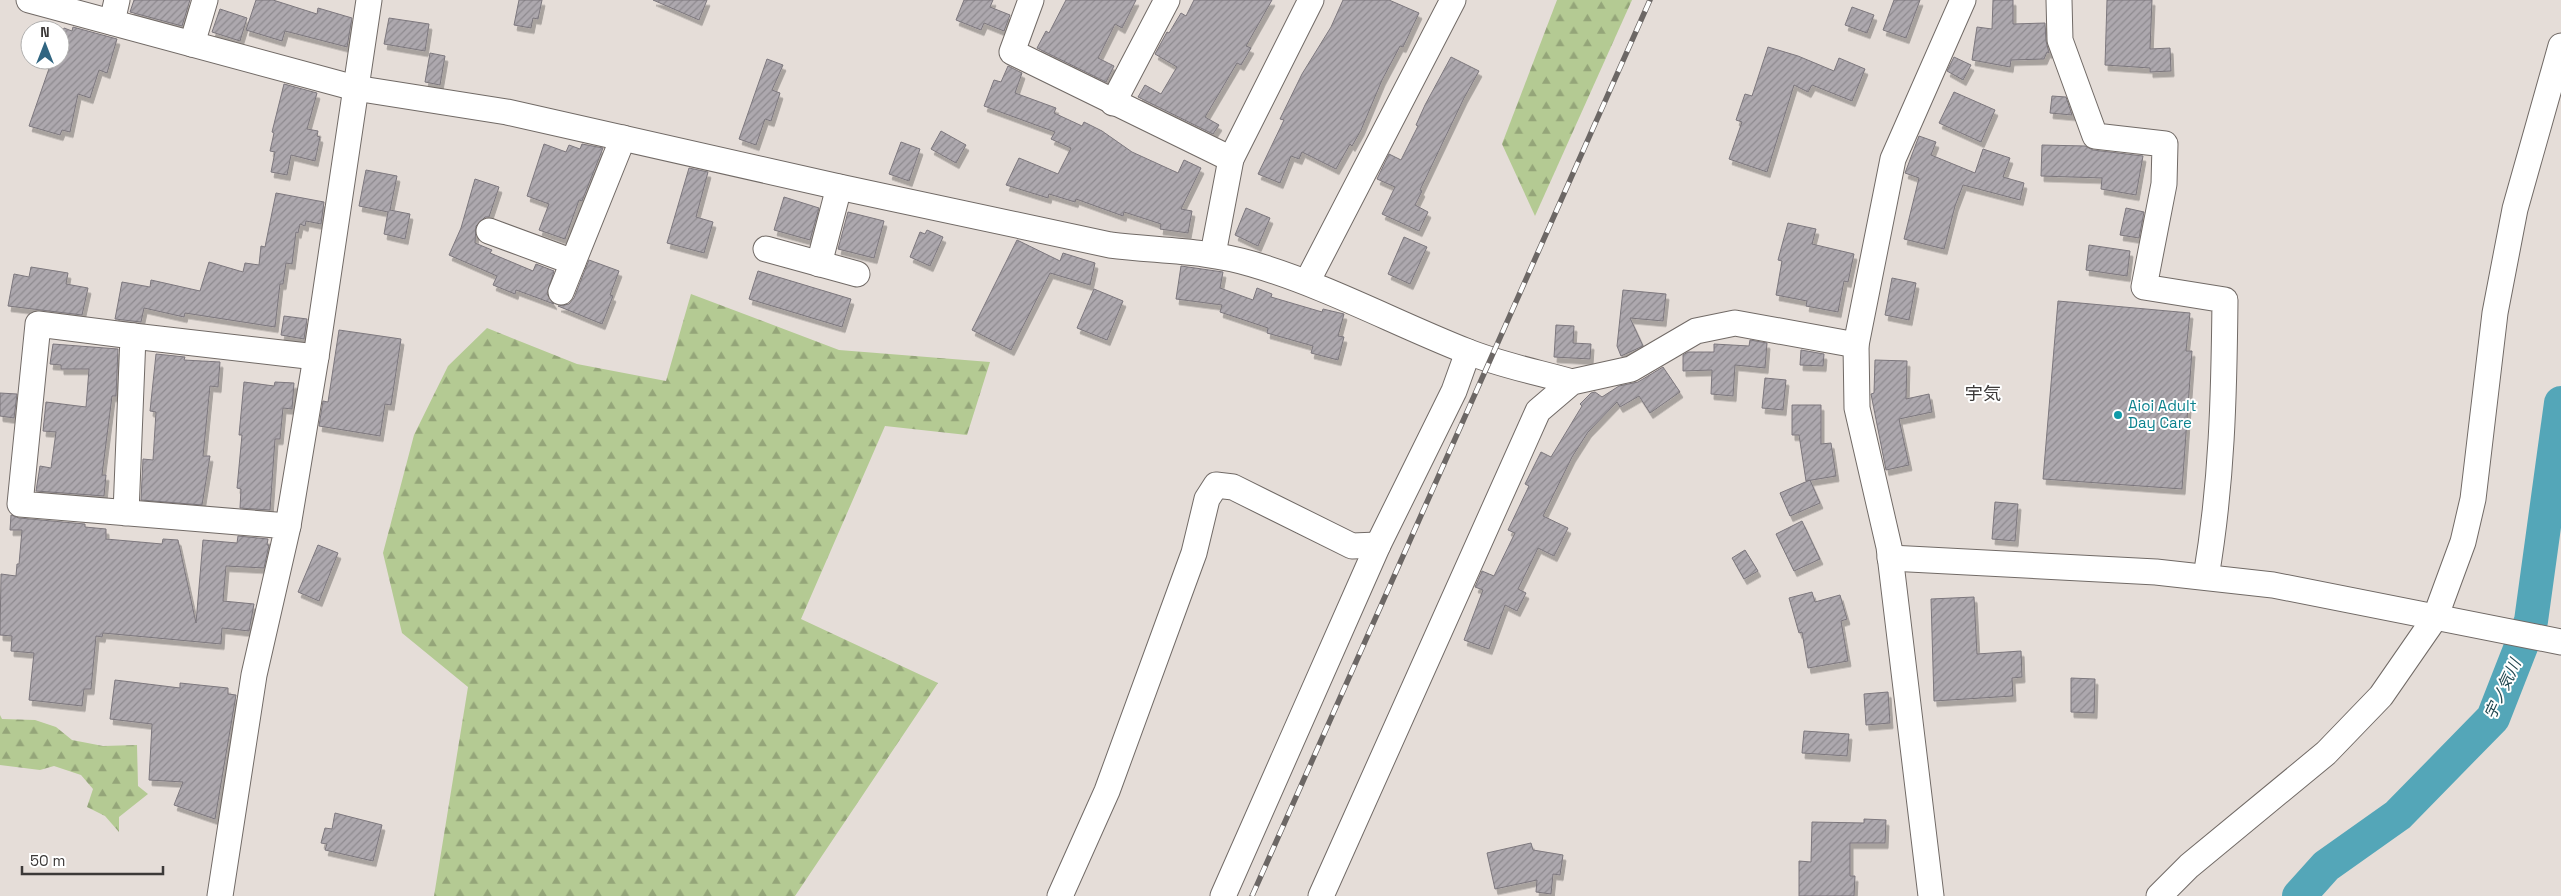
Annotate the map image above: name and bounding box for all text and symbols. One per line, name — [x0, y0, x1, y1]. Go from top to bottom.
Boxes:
north arrow — [20, 20, 70, 70]
text: N — [40, 23, 50, 41]
district label: 宇気 — [1965, 382, 2001, 405]
place label: Aioi Adult Day Care — [2128, 396, 2197, 432]
marker: Aioi Adult Day Care — [2112, 409, 2124, 421]
water label: 宇ノ気川 — [2479, 654, 2526, 723]
scale bar — [22, 844, 164, 876]
text: 50 m — [30, 851, 65, 870]

